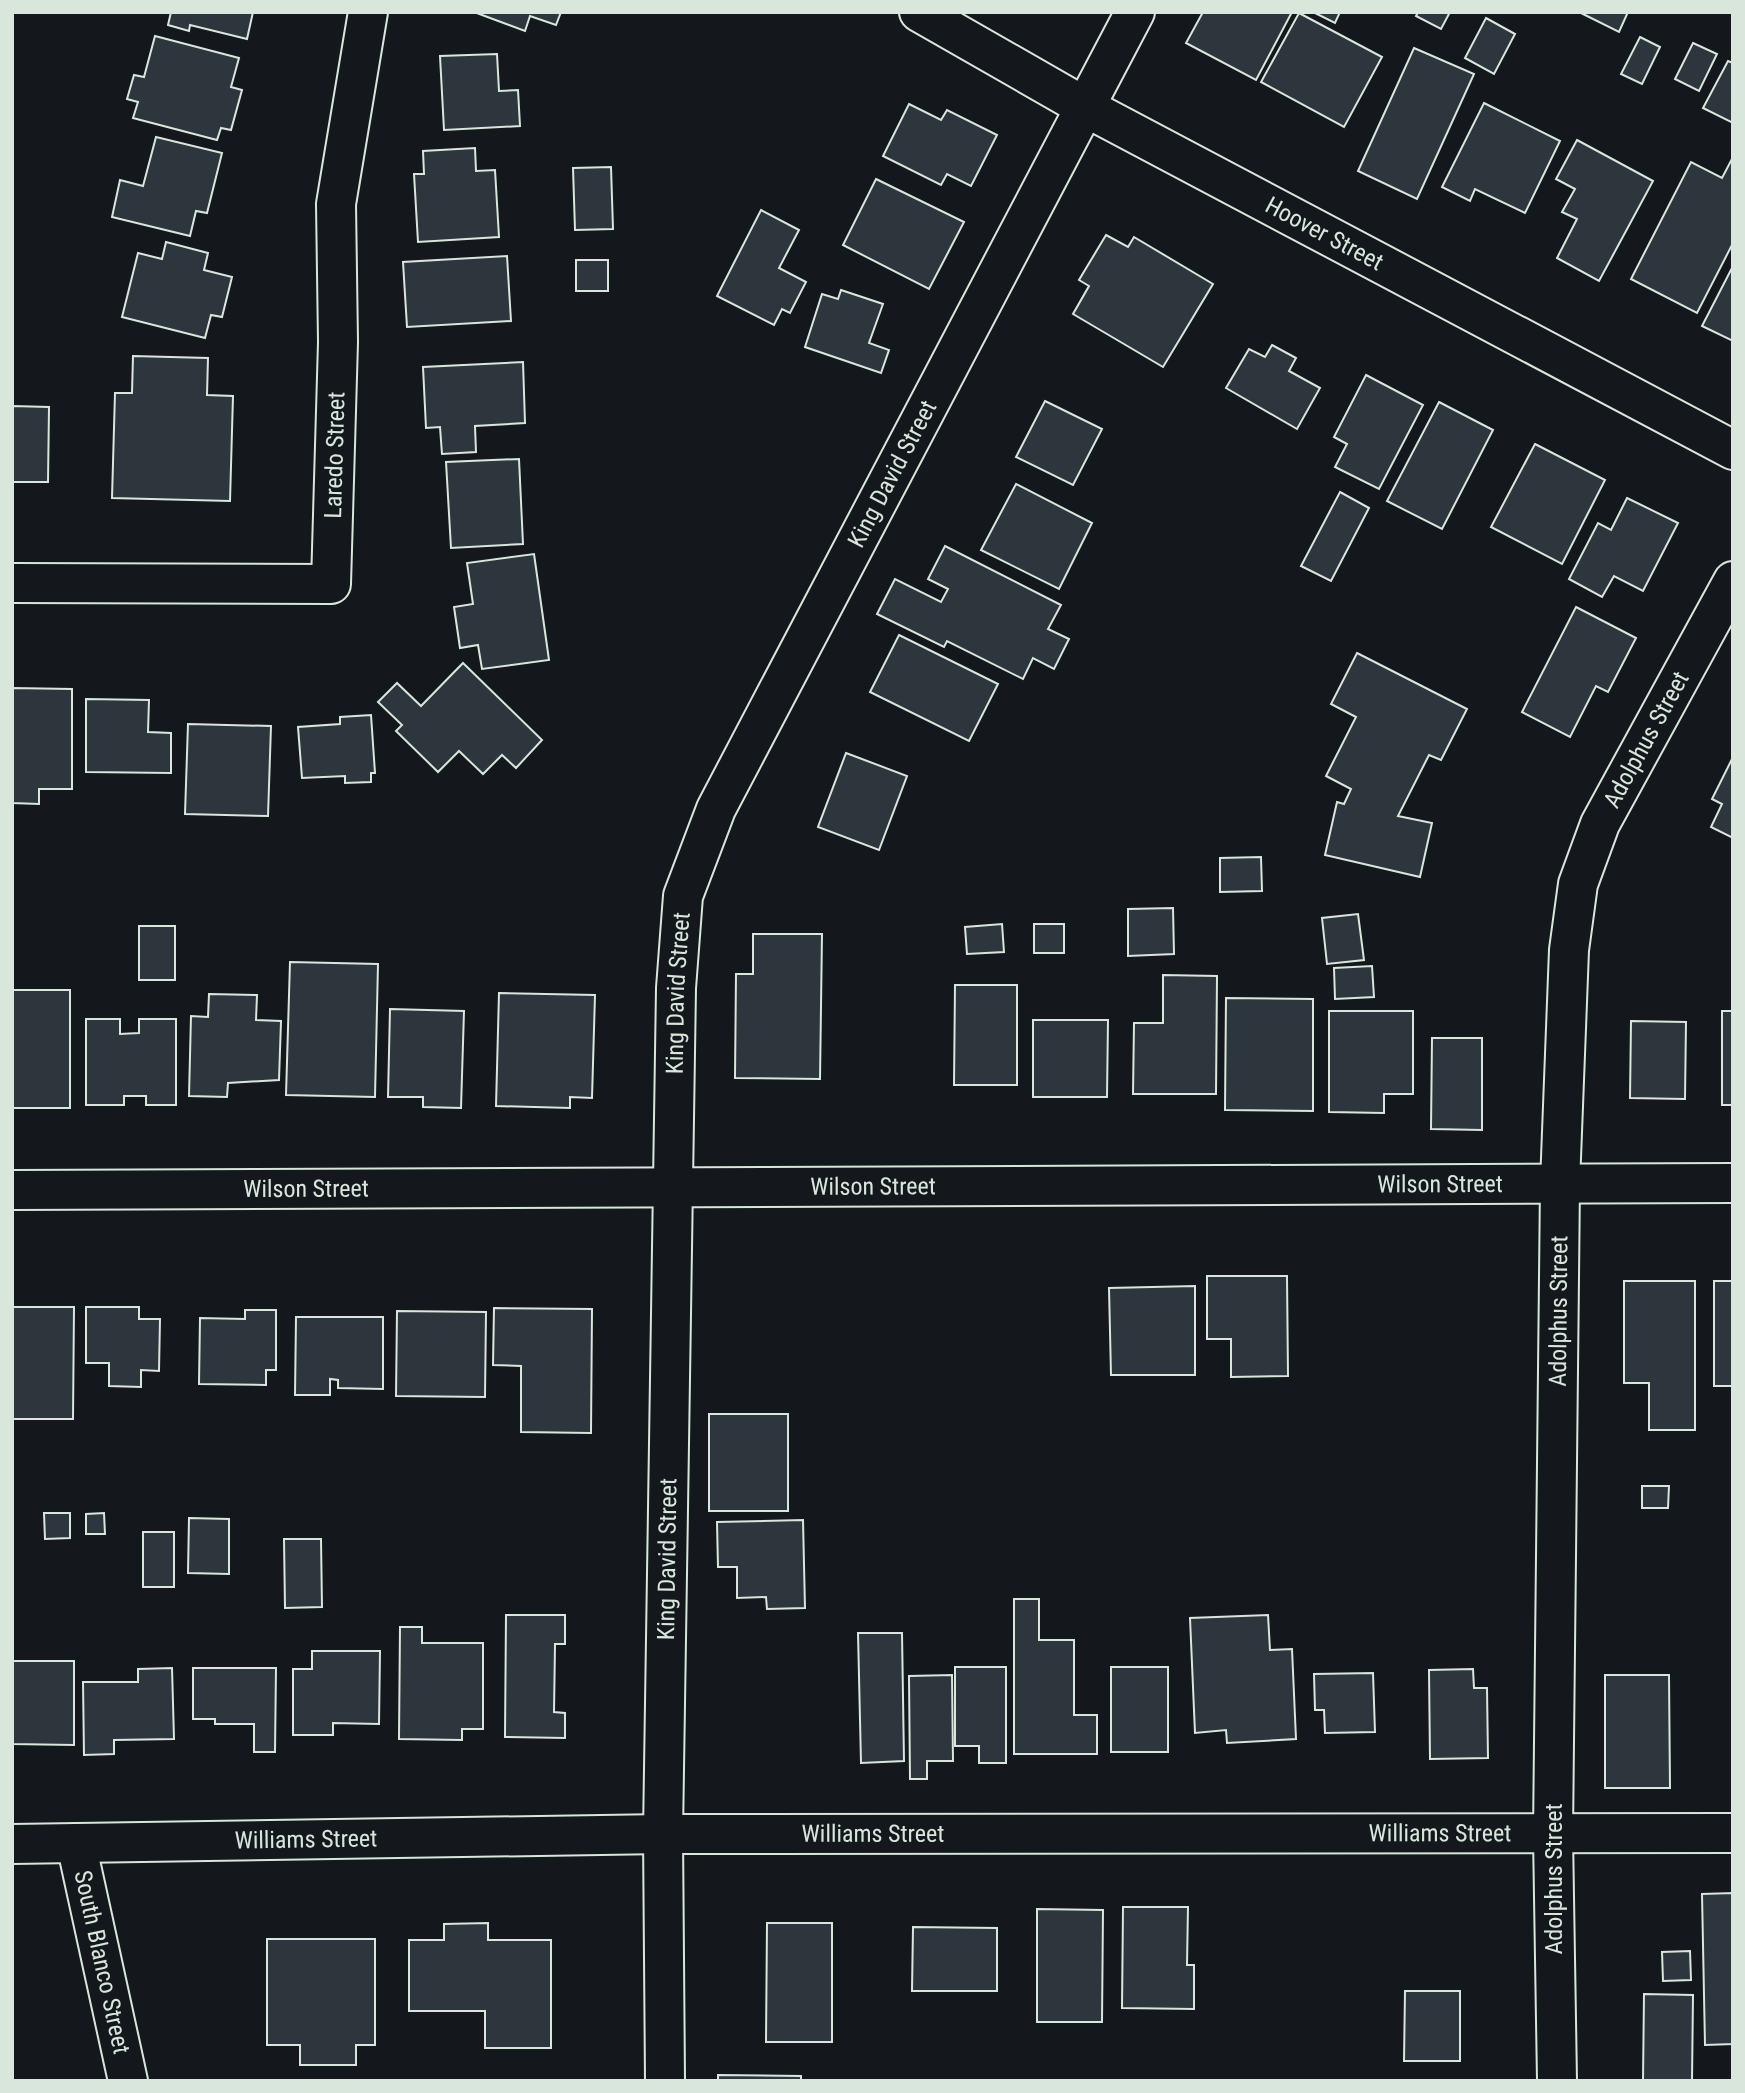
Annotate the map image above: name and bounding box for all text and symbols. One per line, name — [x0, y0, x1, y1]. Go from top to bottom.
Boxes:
street label: Hoover Street — [1261, 191, 1388, 276]
street label: Laredo Street — [319, 391, 351, 519]
street label: King David Street — [842, 396, 942, 552]
street label: Adolphus Street — [1598, 667, 1695, 813]
street label: King David Street — [661, 911, 696, 1074]
street label: Wilson Street — [1377, 1170, 1503, 1198]
street label: Wilson Street — [810, 1172, 936, 1201]
street label: Wilson Street — [243, 1175, 369, 1203]
street label: Adolphus Street — [1544, 1235, 1573, 1387]
street label: King David Street — [652, 1478, 682, 1640]
street label: Adolphus Street — [1540, 1803, 1568, 1955]
street label: Williams Street — [1369, 1819, 1511, 1847]
street label: Williams Street — [802, 1820, 944, 1848]
street label: Williams Street — [234, 1824, 378, 1855]
street label: South Blanco Street — [68, 1868, 136, 2057]

